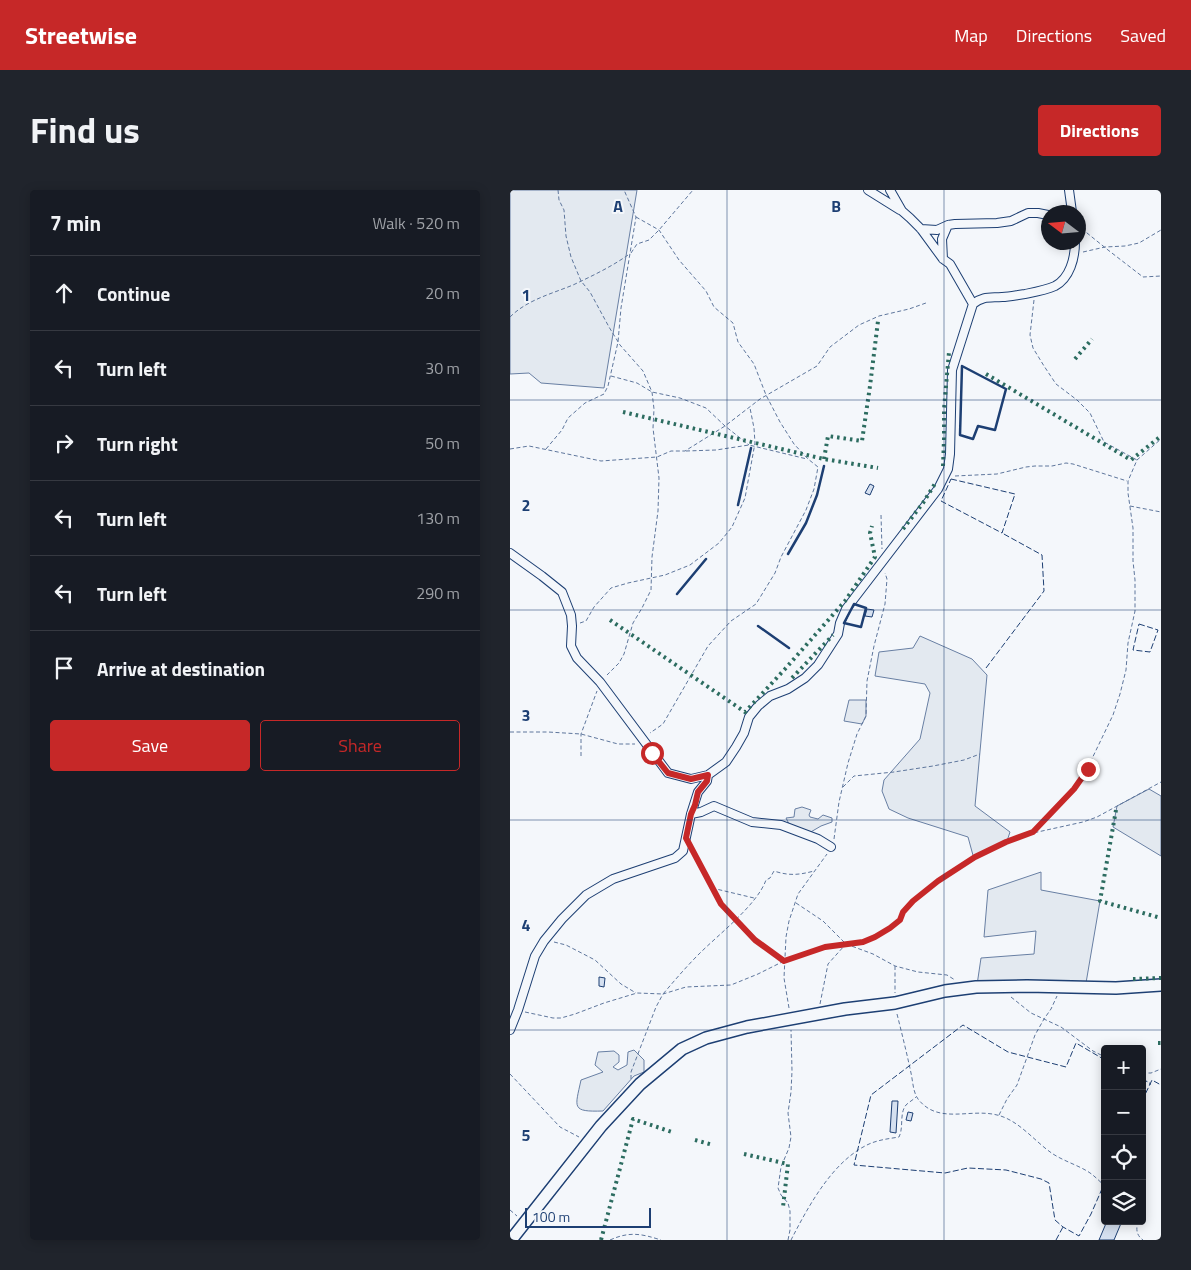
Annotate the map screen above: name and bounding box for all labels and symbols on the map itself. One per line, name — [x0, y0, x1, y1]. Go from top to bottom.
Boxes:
text: A — [613, 194, 623, 218]
text: B — [831, 194, 841, 218]
north arrow — [1041, 205, 1086, 250]
text: 1 — [522, 283, 530, 307]
text: 2 — [522, 493, 530, 517]
text: 3 — [522, 703, 530, 727]
route start — [641, 742, 664, 765]
route end — [1077, 758, 1100, 781]
text: 4 — [522, 913, 531, 937]
text: 5 — [522, 1123, 531, 1147]
scale bar — [525, 1205, 651, 1228]

